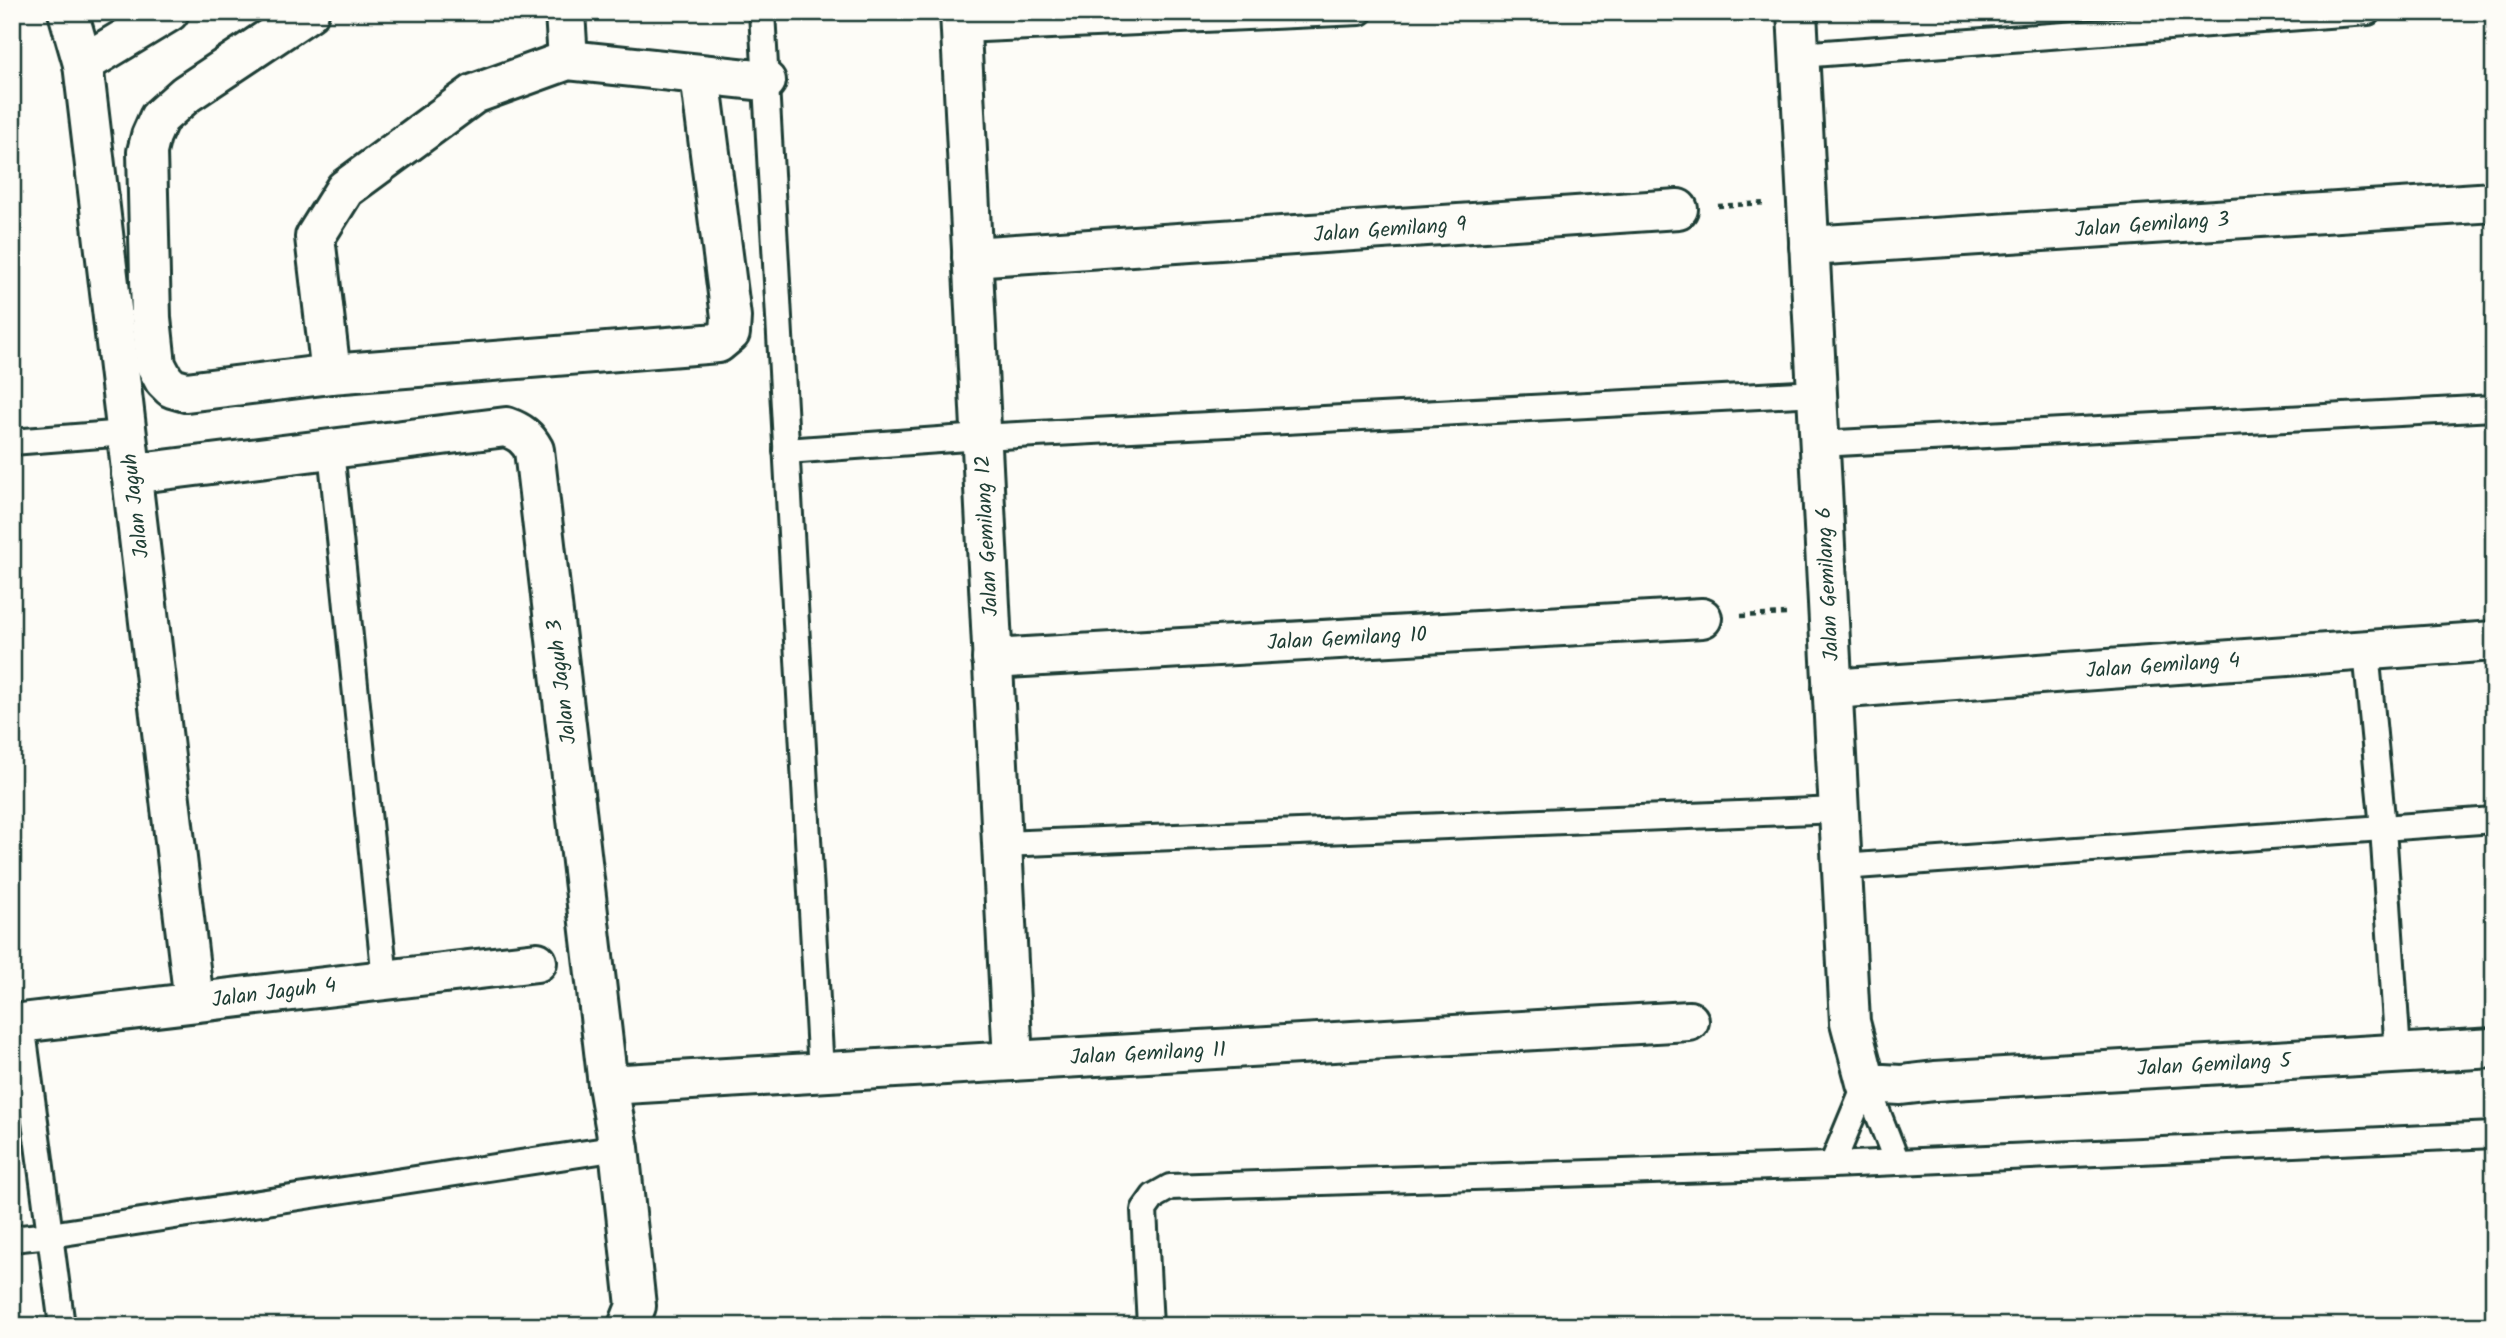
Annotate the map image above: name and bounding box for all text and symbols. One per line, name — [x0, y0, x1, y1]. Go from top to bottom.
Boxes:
street label: Jalan Gemilang 3 — [2074, 204, 2230, 247]
street label: Jalan Gemilang 9 — [1313, 209, 1468, 252]
street label: Jalan Jaguh — [114, 452, 159, 560]
street label: Jalan Gemilang 12 — [967, 454, 1008, 618]
street label: Jalan Gemilang 6 — [1808, 506, 1849, 662]
street label: Jalan Jaguh 3 — [538, 617, 587, 746]
street label: Jalan Gemilang 10 — [1266, 619, 1428, 660]
street label: Jalan Gemilang 4 — [2085, 645, 2241, 688]
street label: Jalan Jaguh 4 — [210, 969, 338, 1018]
street label: Jalan Gemilang 11 — [1069, 1034, 1227, 1075]
street label: Jalan Gemilang 5 — [2136, 1045, 2294, 1086]

